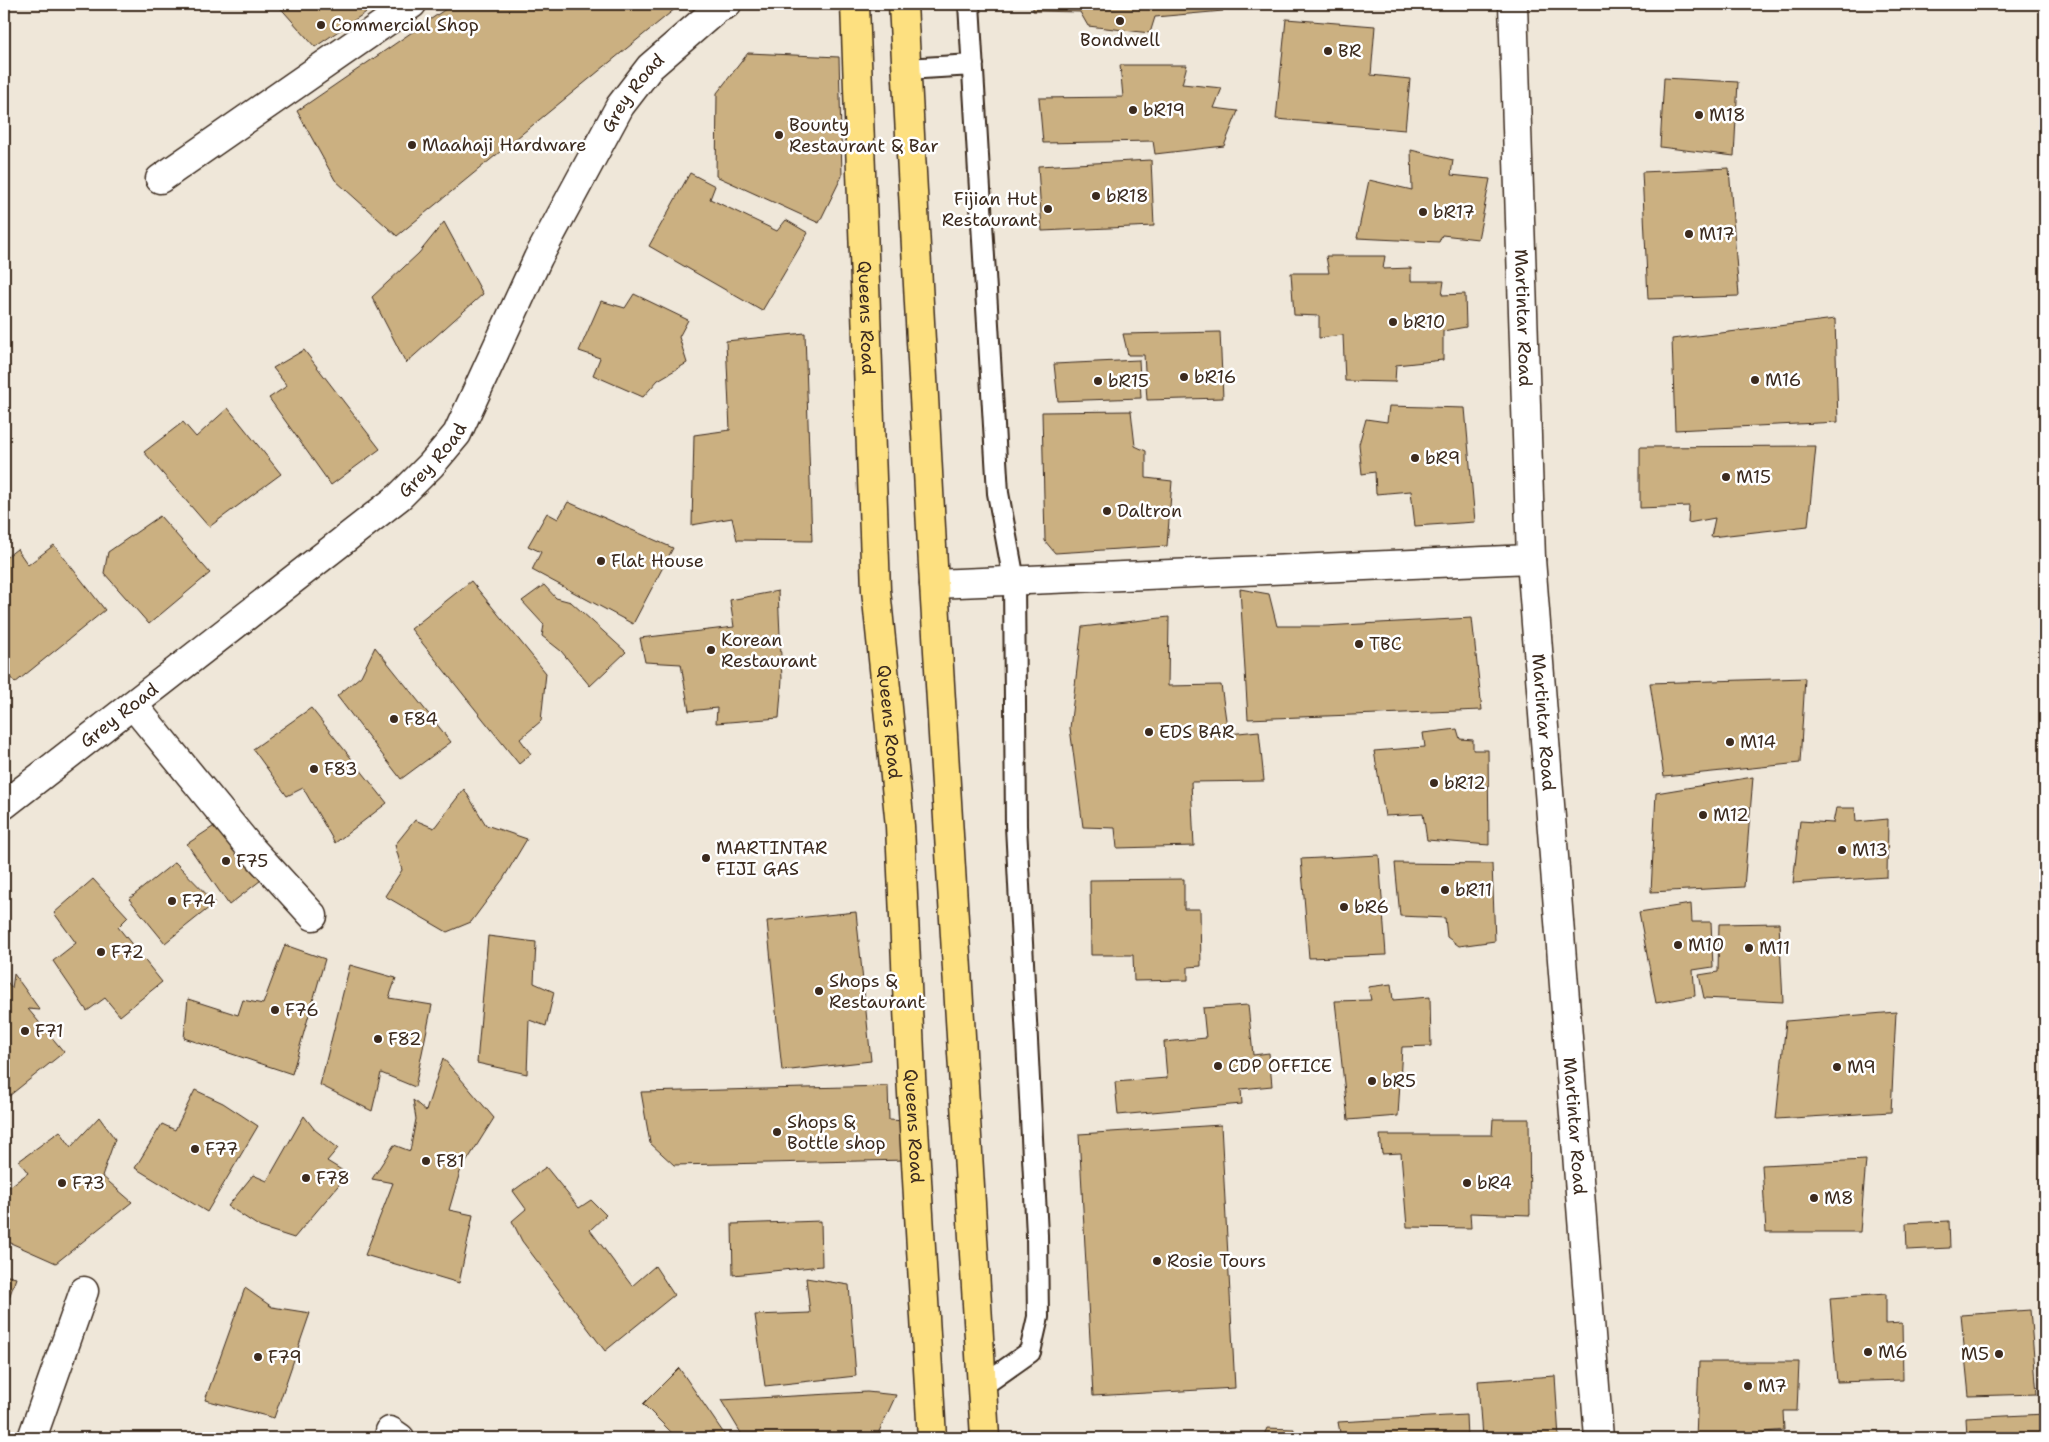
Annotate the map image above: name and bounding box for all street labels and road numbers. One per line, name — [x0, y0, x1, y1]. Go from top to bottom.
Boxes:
street label: Grey Road — [596, 48, 669, 137]
street label: Martintar Road — [1509, 249, 1537, 387]
street label: Queens Road — [852, 260, 880, 375]
street label: Grey Road — [393, 419, 472, 503]
street label: Martintar Road — [1526, 653, 1561, 792]
street label: Queens Road — [872, 664, 907, 780]
street label: Grey Road — [75, 677, 163, 753]
street label: Martintar Road — [1558, 1056, 1592, 1196]
street label: Queens Road — [899, 1068, 929, 1184]

